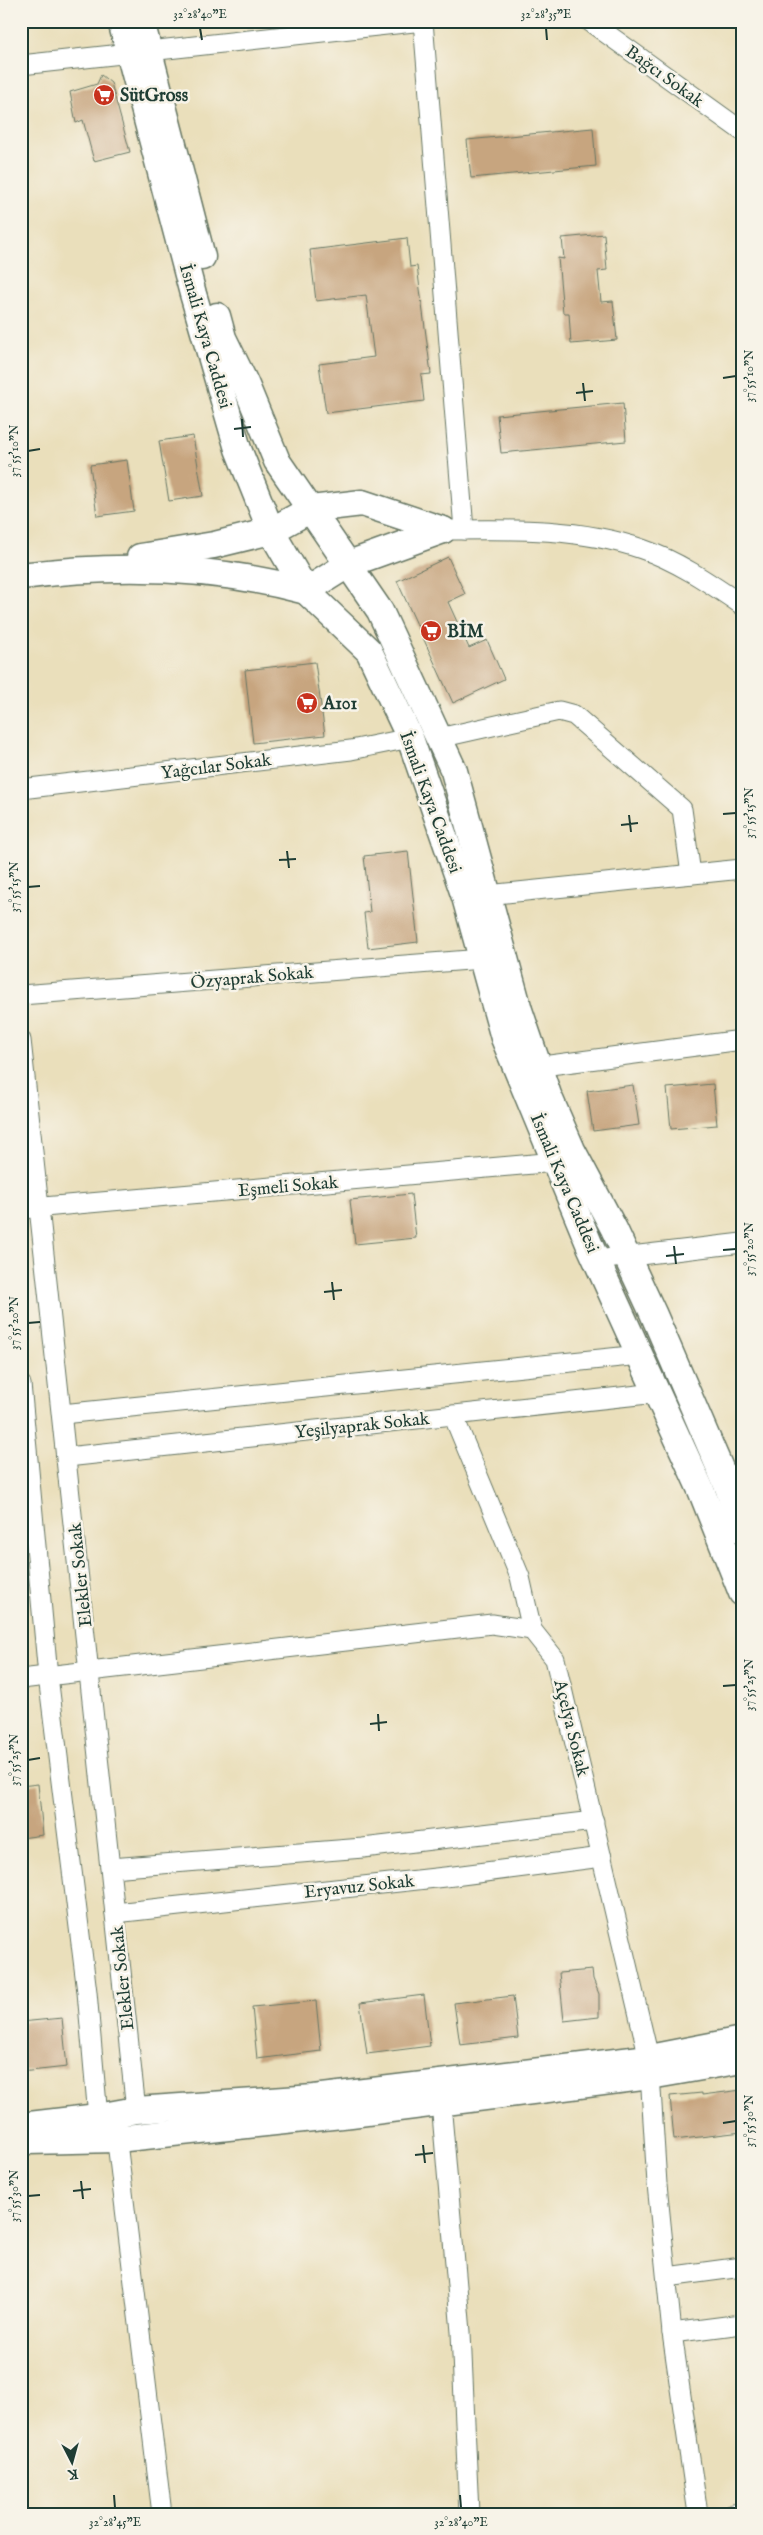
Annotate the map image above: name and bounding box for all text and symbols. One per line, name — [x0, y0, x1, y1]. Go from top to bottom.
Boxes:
text: 32°28'40"E — [173, 7, 227, 22]
text: 32°28'35"E — [521, 7, 571, 22]
street label: Bağcı Sokak — [620, 41, 708, 114]
supermarket icon: SütGross — [92, 83, 116, 107]
place label: SütGross — [120, 85, 189, 108]
street label: İsmali Kaya Caddesi — [173, 261, 237, 412]
text: 37°55'10"N — [742, 349, 757, 402]
text: 37°55'10"N — [7, 424, 22, 477]
supermarket icon: BİM — [419, 619, 443, 643]
place label: BİM — [447, 619, 484, 644]
supermarket icon: A101 — [295, 691, 319, 715]
place label: A101 — [322, 693, 358, 716]
street label: İsmali Kaya Caddesi — [393, 728, 467, 877]
street label: Yağcılar Sokak — [160, 749, 273, 786]
text: 37°55'15"N — [742, 787, 757, 839]
text: 37°55'15"N — [7, 861, 22, 913]
street label: Özyaprak Sokak — [190, 961, 315, 995]
street label: İsmali Kaya Caddesi — [524, 1110, 604, 1257]
street label: Eşmeli Sokak — [237, 1172, 340, 1203]
text: 37°55'20"N — [742, 1222, 757, 1276]
text: 37°55'20"N — [7, 1296, 22, 1350]
street label: Yeşilyaprak Sokak — [294, 1408, 431, 1445]
street label: Elekler Sokak — [65, 1521, 98, 1628]
text: 37°55'25"N — [742, 1658, 757, 1711]
street label: Açelya Sokak — [547, 1676, 594, 1780]
text: 37°55'25"N — [7, 1733, 22, 1786]
street label: Eryavuz Sokak — [303, 1870, 416, 1905]
street label: Elekler Sokak — [107, 1924, 140, 2031]
text: 37°55'30"N — [742, 2094, 757, 2147]
text: 37°55'30"N — [7, 2169, 22, 2222]
north arrow — [48, 2438, 98, 2488]
text: K — [66, 2464, 79, 2484]
text: 32°28'45"E — [89, 2515, 141, 2530]
text: 32°28'40"E — [434, 2515, 488, 2530]

